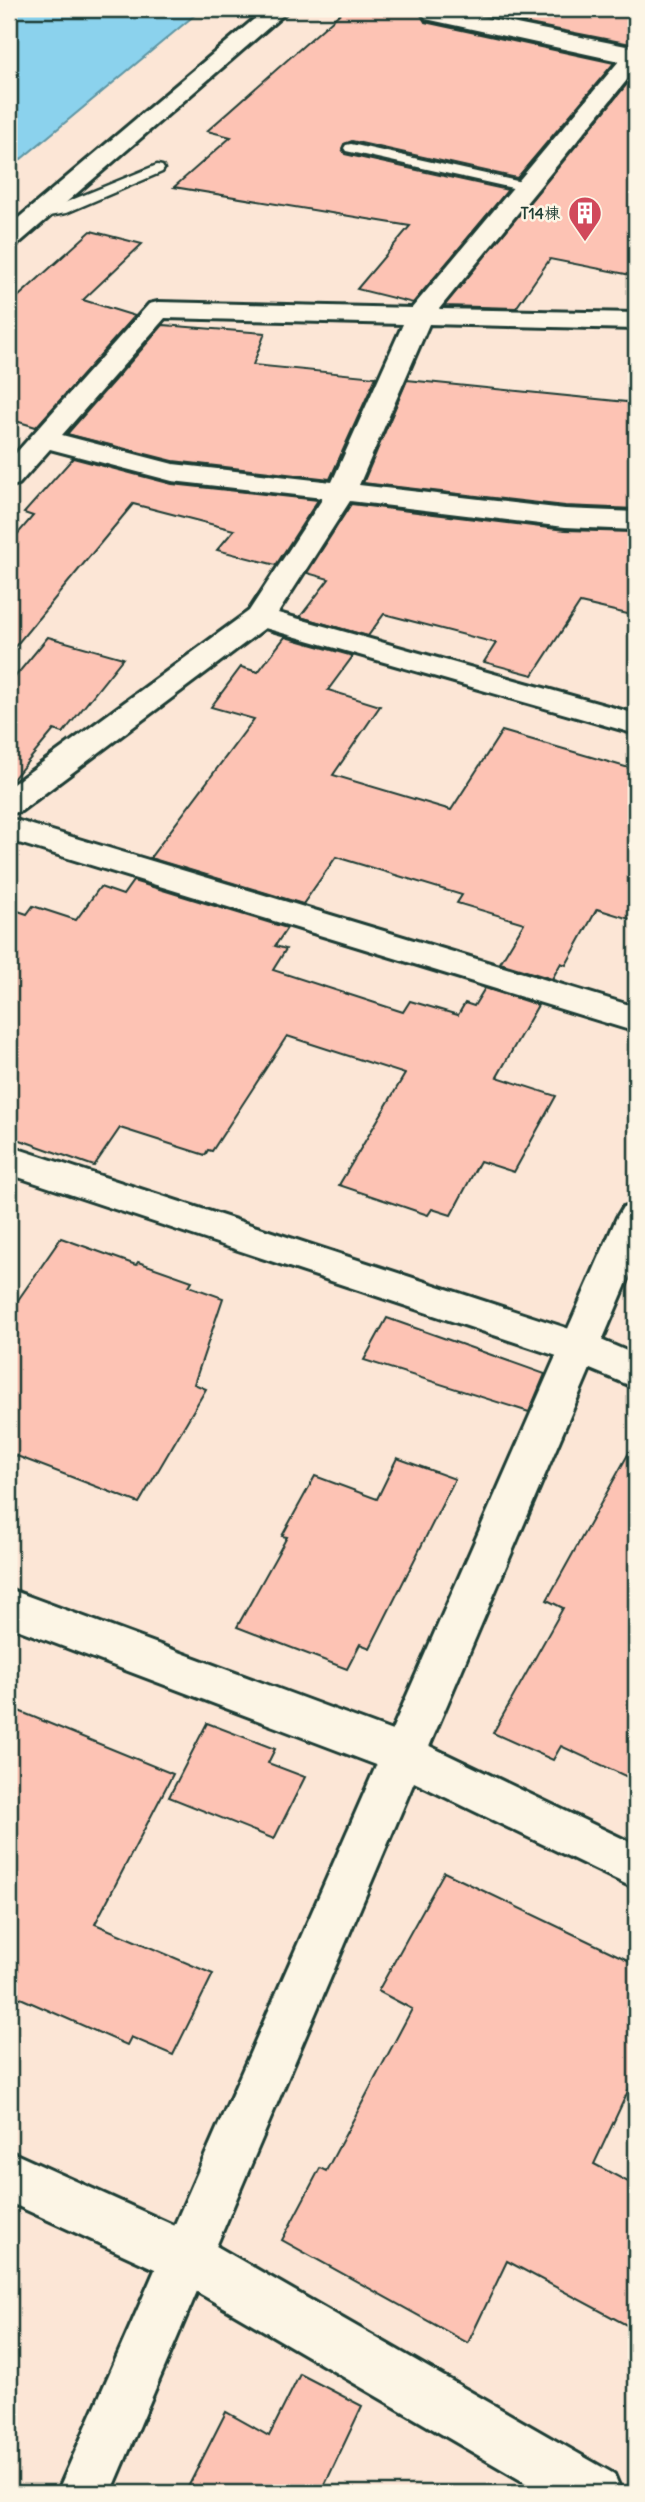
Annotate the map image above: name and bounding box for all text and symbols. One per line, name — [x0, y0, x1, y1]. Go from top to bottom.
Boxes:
building icon: T14棟 — [566, 194, 604, 243]
place label: T14棟 — [520, 203, 561, 223]

